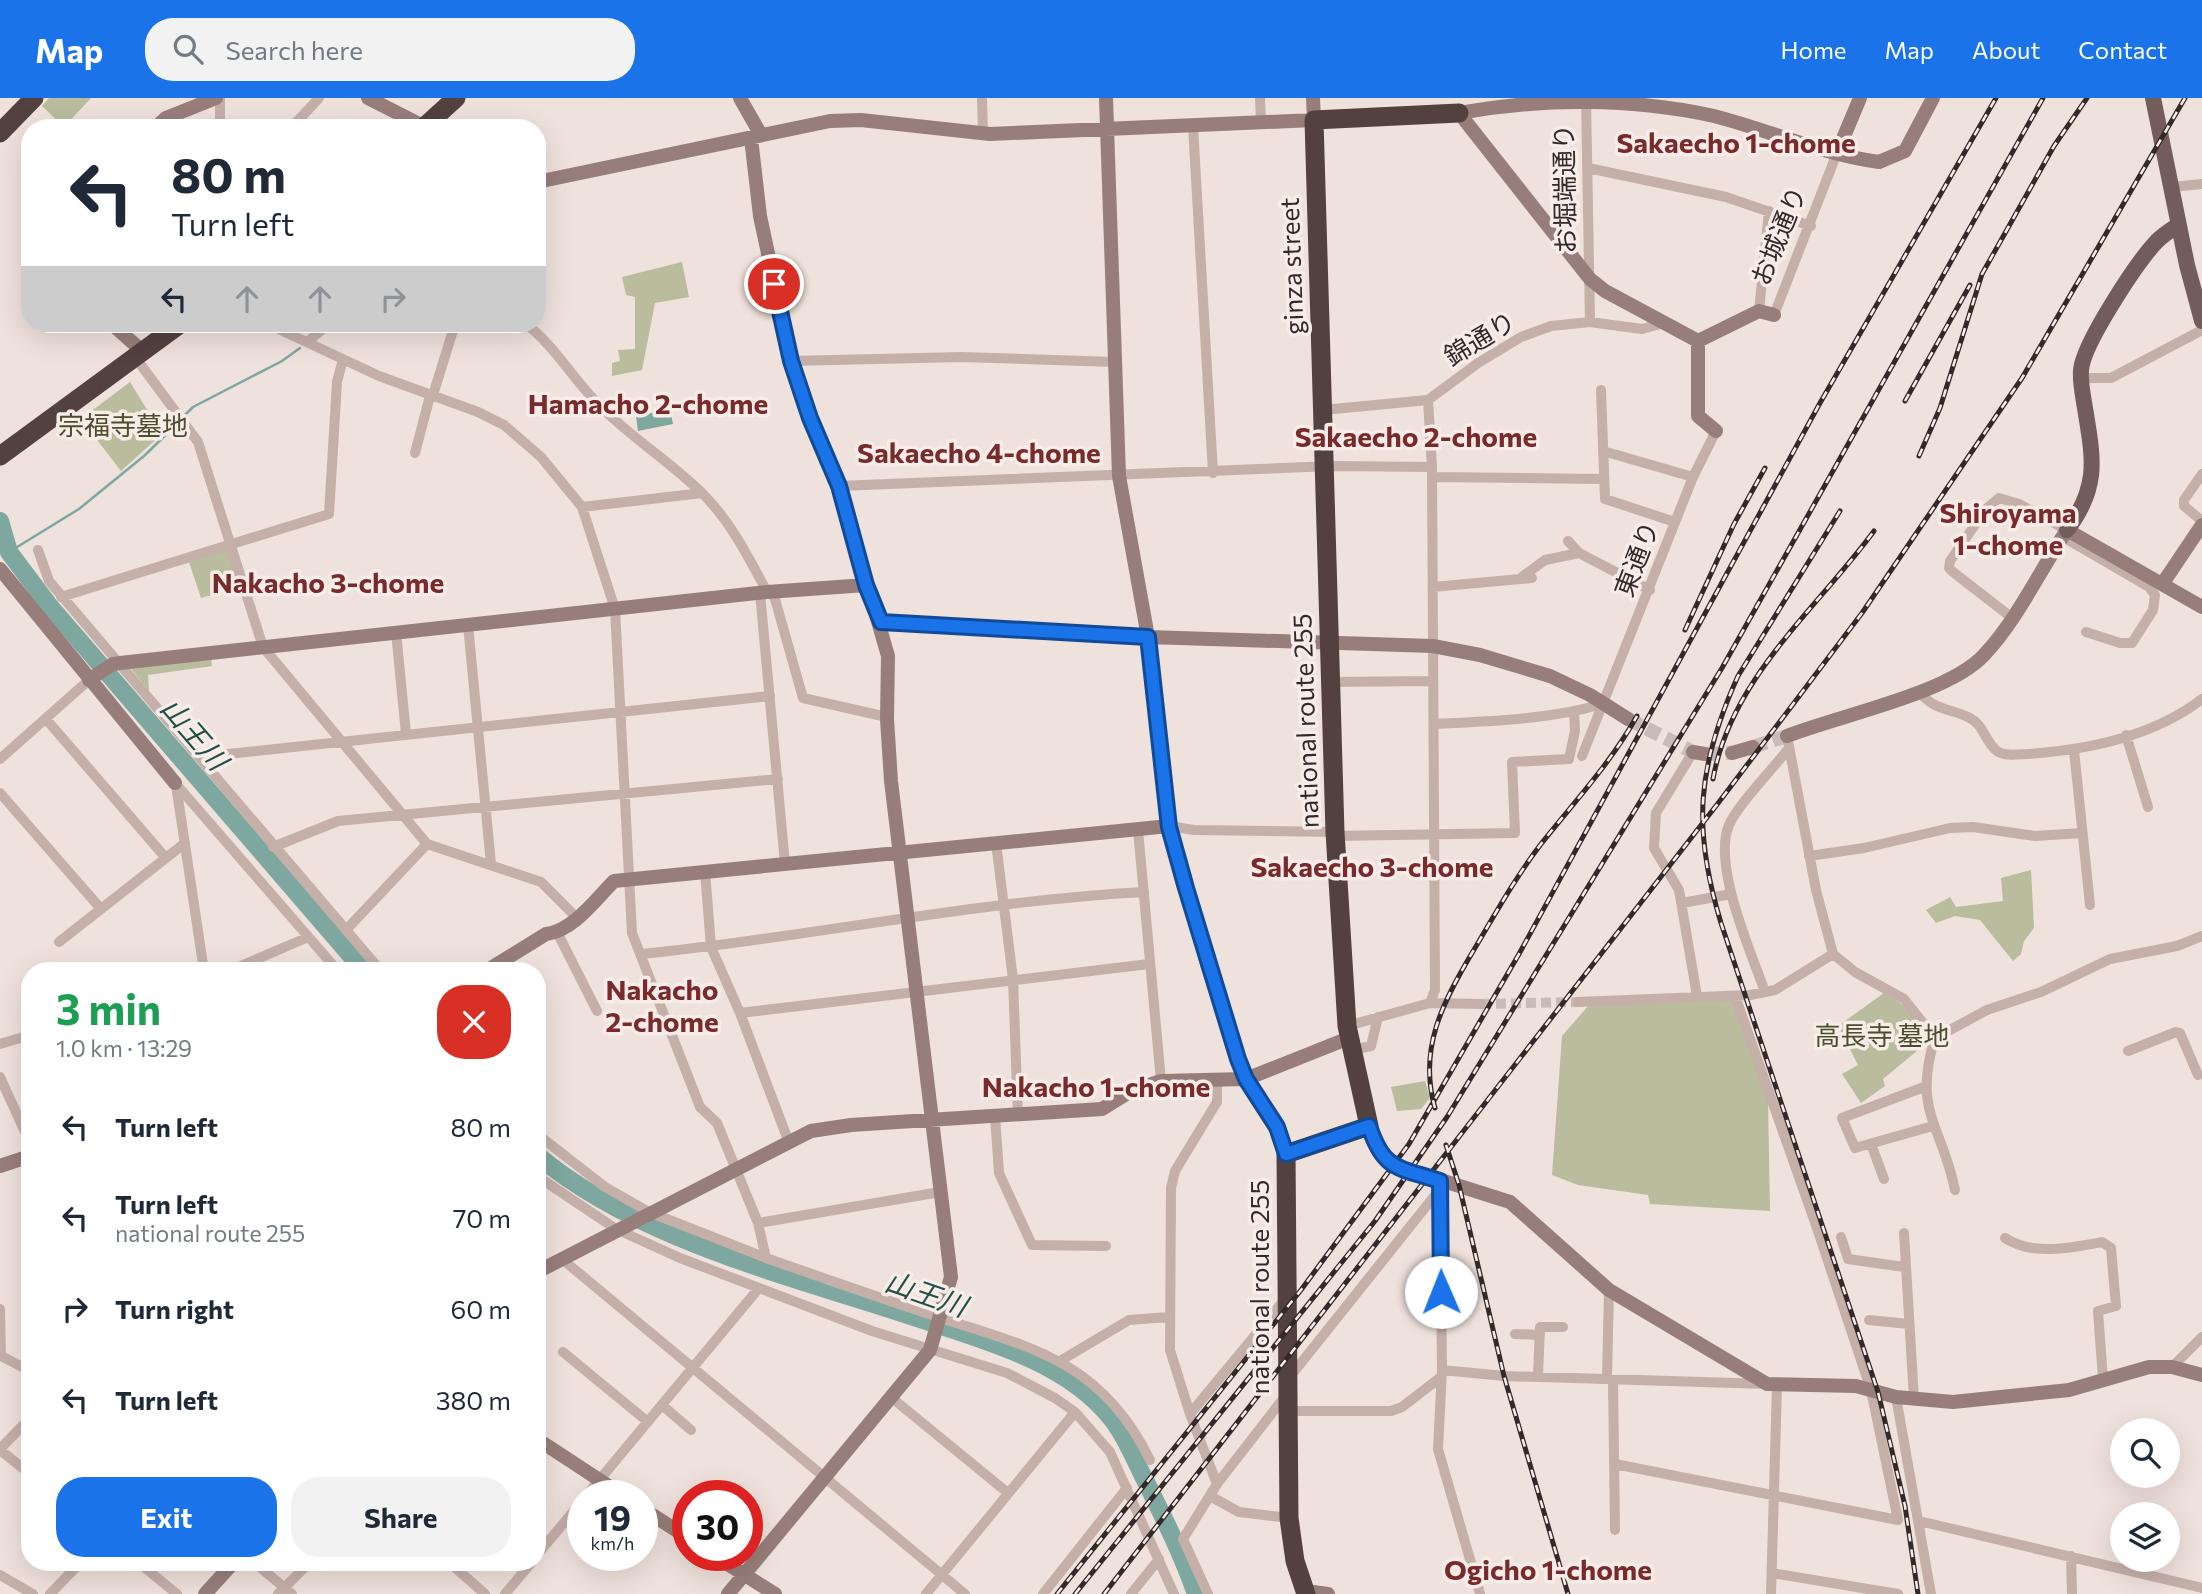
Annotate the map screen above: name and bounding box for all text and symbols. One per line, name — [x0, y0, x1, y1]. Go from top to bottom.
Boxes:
search box — [145, 18, 635, 81]
text: Map — [35, 29, 103, 70]
icon: search — [169, 30, 207, 68]
text: Search here — [225, 34, 363, 65]
text: Home — [1781, 35, 1847, 64]
text: Map — [1885, 35, 1934, 64]
text: About — [1972, 35, 2040, 64]
text: Contact — [2078, 35, 2167, 64]
street label: お堀端通り — [1547, 124, 1580, 254]
district label: Sakaecho 1-chome — [1616, 125, 1856, 159]
text: 80 m — [171, 143, 286, 203]
icon: left — [56, 147, 147, 238]
street label: お城通り — [1744, 181, 1811, 289]
street label: ginza street — [1273, 197, 1308, 335]
text: Turn left — [171, 203, 295, 243]
pin — [744, 254, 804, 314]
icon: arrive — [755, 265, 793, 303]
icon: left — [155, 280, 193, 318]
icon: ahead — [228, 280, 266, 318]
icon: ahead — [301, 280, 339, 318]
icon: right — [374, 280, 412, 318]
street label: 錦通り — [1438, 304, 1521, 371]
district label: Hamacho 2-chome — [528, 386, 768, 420]
park label: 宗福寺墓地 — [58, 409, 188, 440]
district label: Sakaecho 2-chome — [1295, 419, 1537, 453]
district label: Sakaecho 4-chome — [857, 435, 1101, 469]
district label: Shiroyama 1-chome — [1939, 495, 2077, 561]
street label: 東通り — [1607, 516, 1664, 600]
district label: Nakacho 3-chome — [212, 565, 444, 599]
street label: national route 255 — [1285, 613, 1324, 829]
water label: 山王川 — [154, 690, 237, 778]
district label: Sakaecho 3-chome — [1251, 849, 1493, 883]
district label: Nakacho 2-chome — [605, 972, 719, 1038]
text: 3 min — [56, 982, 161, 1034]
button: close — [437, 985, 511, 1059]
park label: 高長寺 墓地 — [1815, 1019, 1949, 1050]
text: 1.0 km · 13:29 — [56, 1034, 192, 1062]
district label: Nakacho 1-chome — [982, 1069, 1210, 1103]
icon: left — [56, 1108, 94, 1146]
text: Turn left — [115, 1111, 218, 1142]
text: 80 m — [451, 1111, 511, 1142]
street label: national route 255 — [1243, 1180, 1274, 1394]
text: Turn left — [115, 1188, 218, 1219]
icon: left — [56, 1199, 94, 1237]
text: 70 m — [453, 1202, 511, 1233]
text: national route 255 — [115, 1219, 305, 1247]
position arrow — [1404, 1255, 1478, 1329]
water label: 山王川 — [881, 1263, 974, 1324]
icon: right — [56, 1290, 94, 1328]
text: Turn right — [115, 1293, 234, 1324]
text: 60 m — [451, 1293, 511, 1324]
icon: left — [56, 1381, 94, 1419]
text: Turn left — [115, 1384, 218, 1415]
text: 380 m — [436, 1384, 511, 1415]
map controls — [2110, 1418, 2180, 1572]
button: search — [2110, 1418, 2180, 1488]
button: Exit — [56, 1477, 277, 1557]
button: Share — [291, 1477, 511, 1557]
speed limit sign: 30 — [672, 1480, 763, 1571]
text: 19 — [594, 1495, 631, 1538]
button: layers — [2110, 1502, 2180, 1572]
text: km/h — [591, 1532, 634, 1554]
district label: Ogicho 1-chome — [1444, 1552, 1652, 1586]

